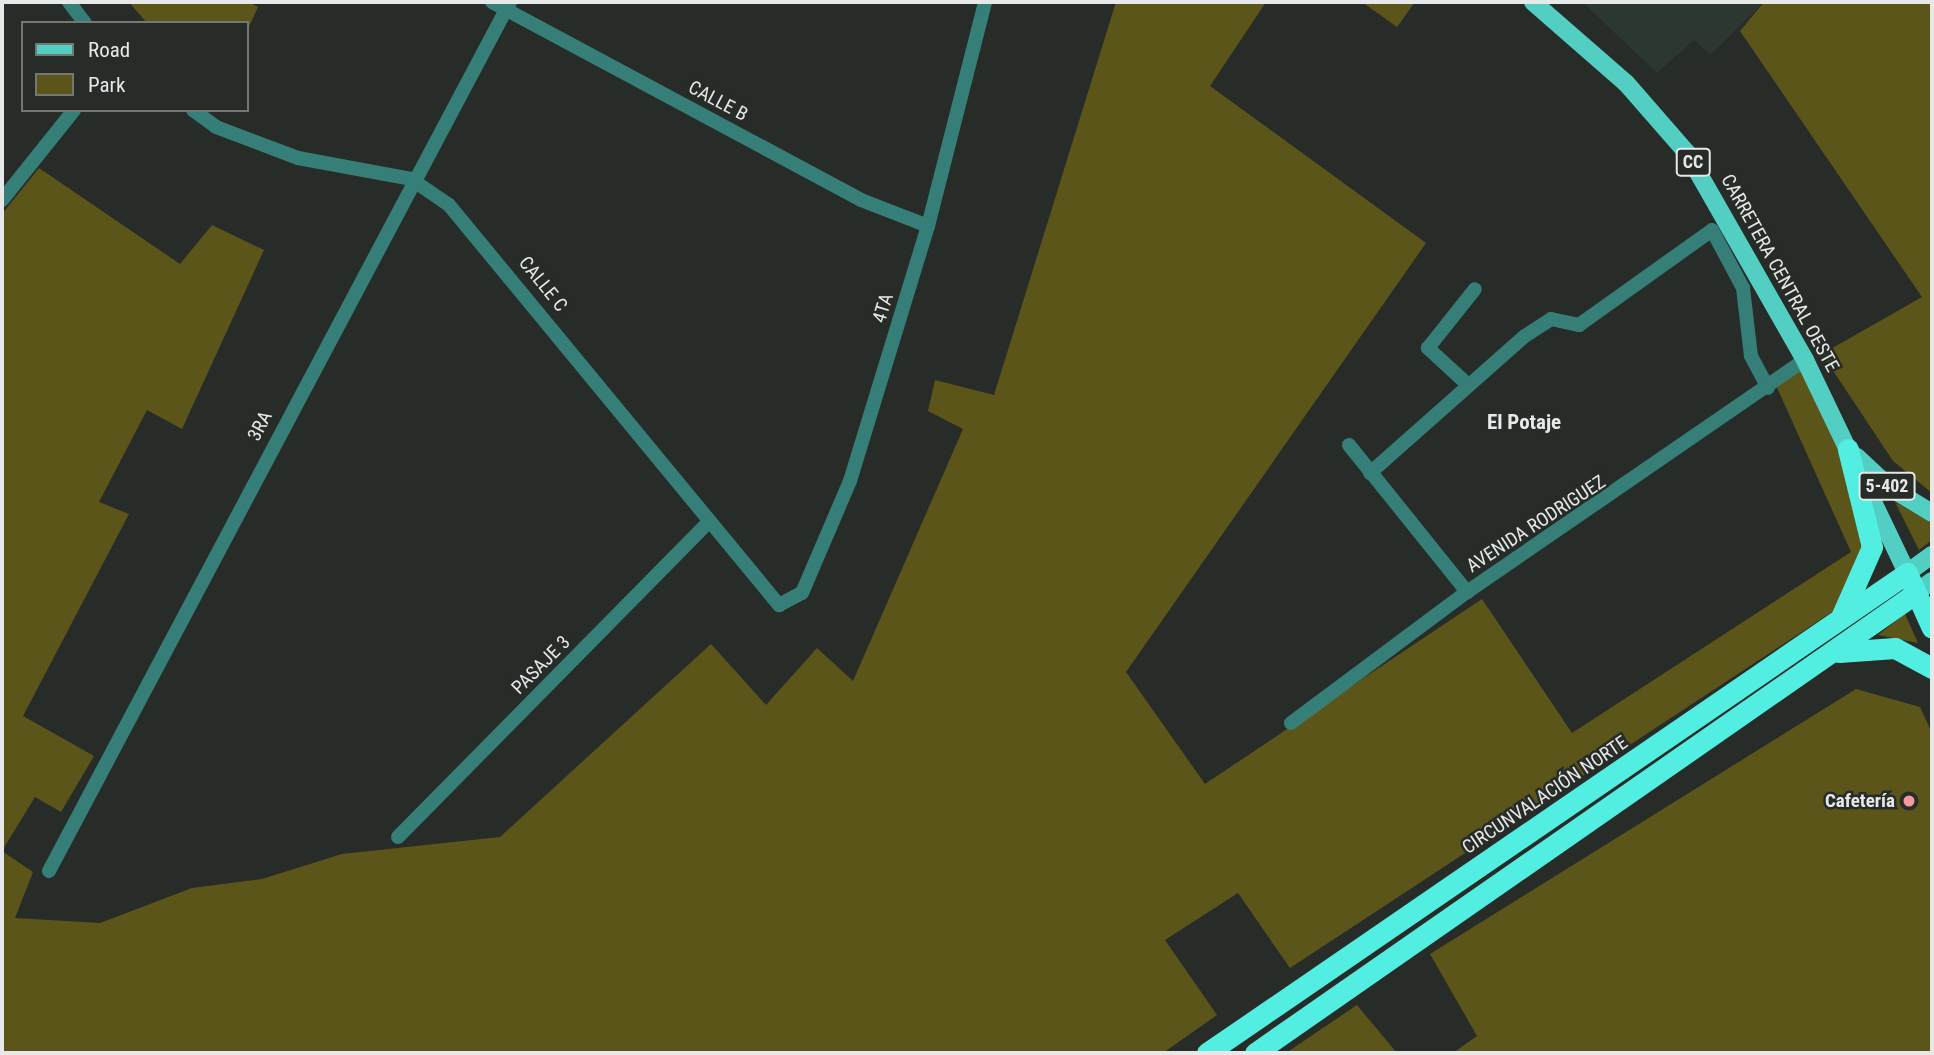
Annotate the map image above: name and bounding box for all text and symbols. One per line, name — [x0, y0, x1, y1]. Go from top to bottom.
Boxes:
legend — [21, 21, 248, 112]
text: Road — [88, 38, 130, 62]
text: Park — [88, 73, 125, 97]
street label: CALLE B — [684, 76, 752, 126]
road number: CC — [1676, 148, 1710, 176]
street label: CARRETERA CENTRAL OESTE — [1716, 170, 1844, 376]
street label: CALLE C — [514, 252, 572, 316]
street label: 4TA — [868, 291, 898, 325]
street label: 3RA — [243, 407, 277, 445]
district label: El Potaje — [1487, 409, 1561, 435]
street label: AVENIDA RODRIGUEZ — [1462, 471, 1610, 577]
road number: 5-402 — [1857, 472, 1917, 500]
street label: PASAJE 3 — [507, 631, 575, 699]
street label: CIRCUNVALACIÓN NORTE — [1458, 731, 1632, 859]
place label: Cafetería — [1825, 790, 1895, 812]
marker: Cafetería — [1901, 793, 1917, 809]

